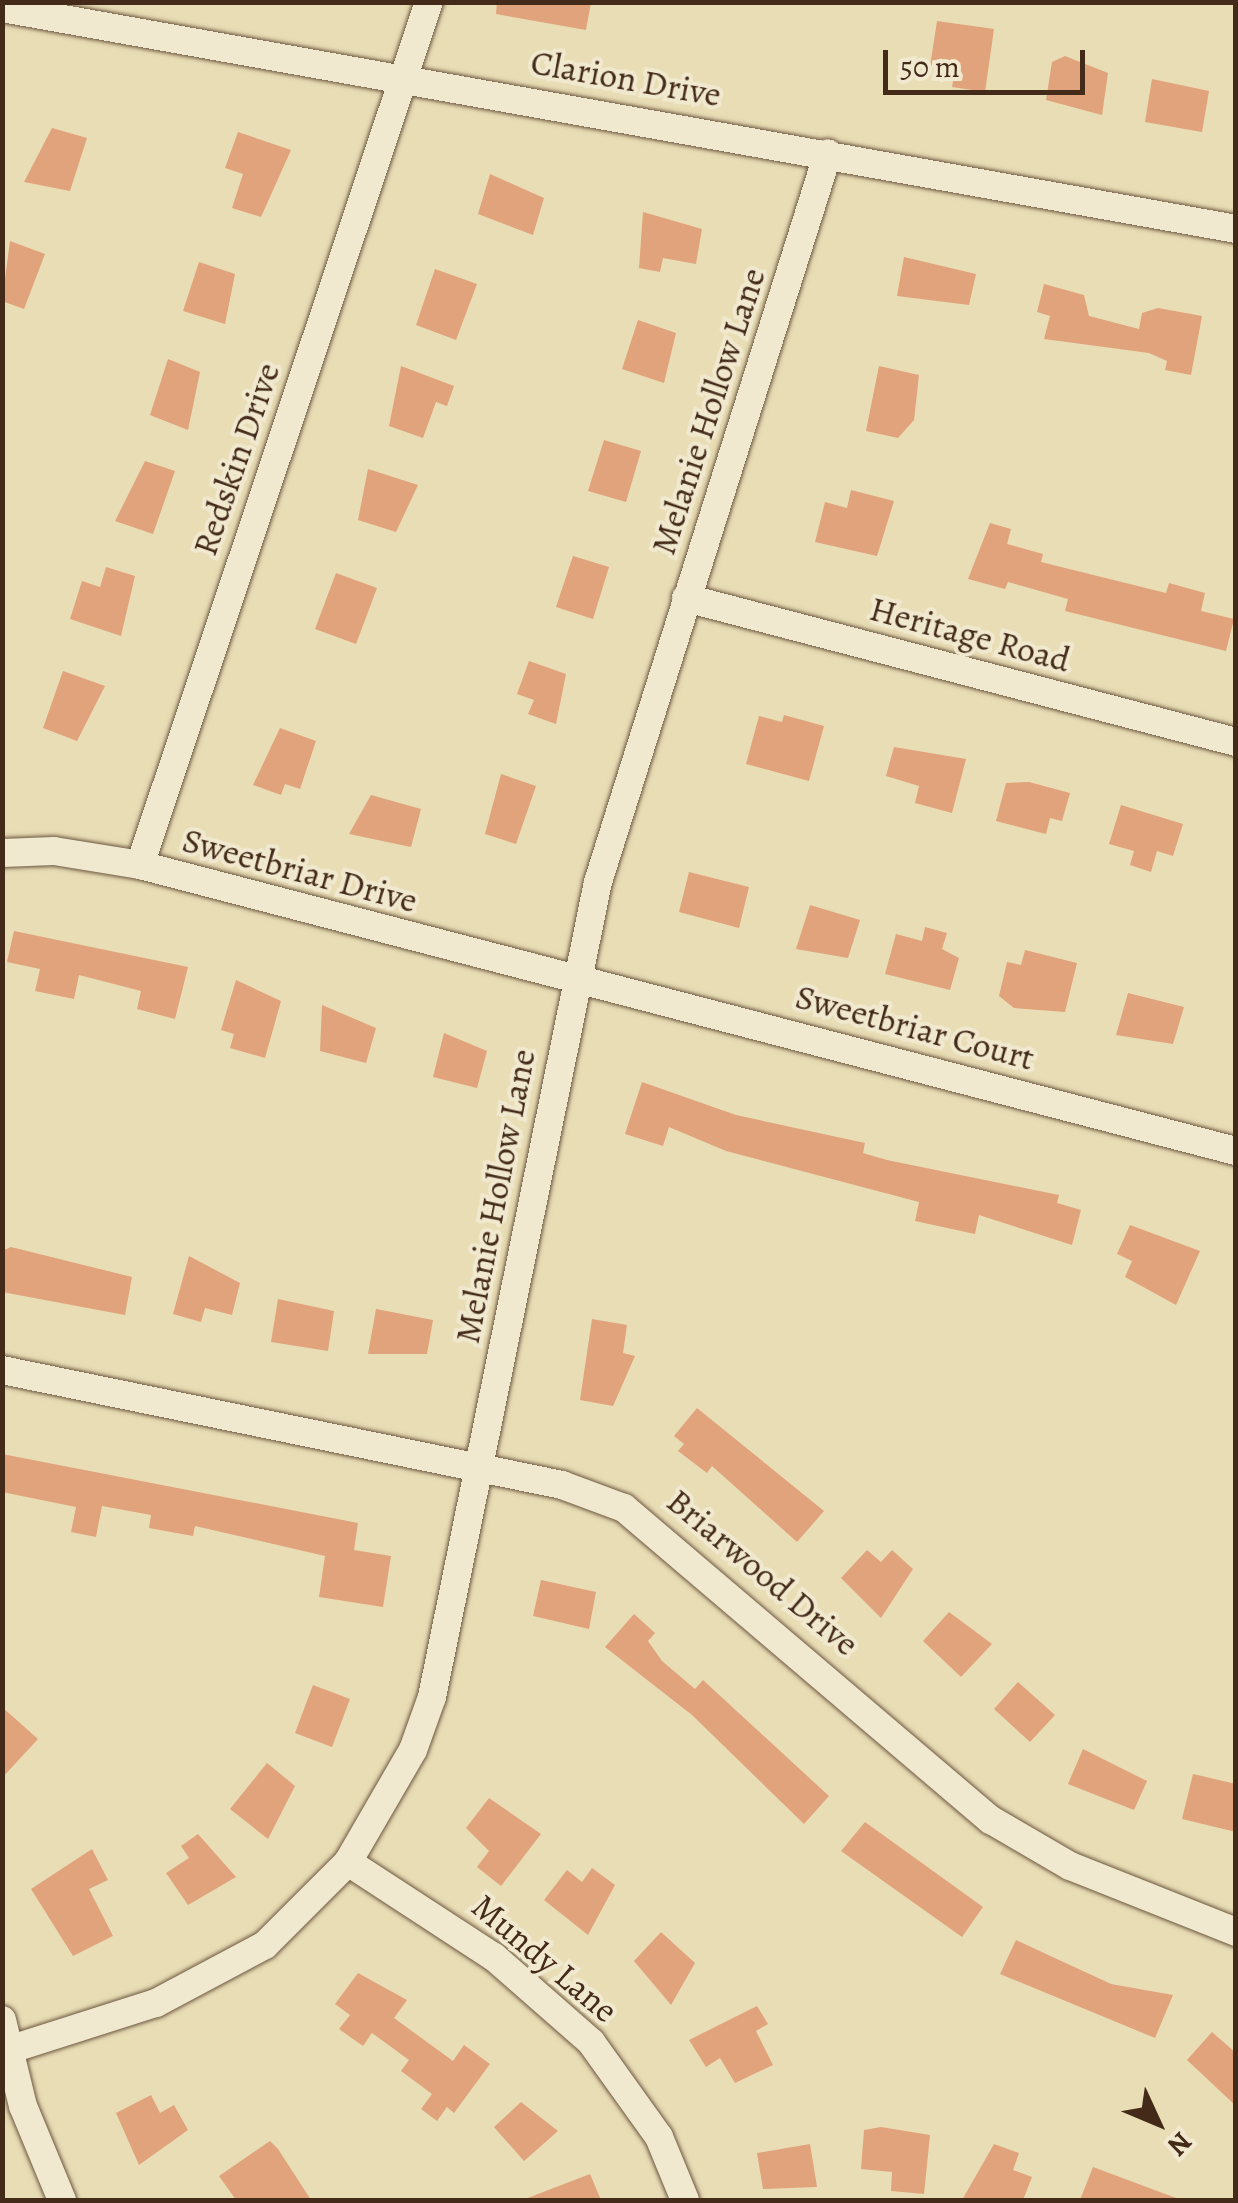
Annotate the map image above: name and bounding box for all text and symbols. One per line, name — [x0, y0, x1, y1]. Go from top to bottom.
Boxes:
scale bar — [888, 30, 1090, 92]
street label: Clarion Drive — [528, 41, 724, 115]
text: 50 m — [900, 47, 960, 87]
street label: Melanie Hollow Lane — [642, 262, 774, 560]
street label: Redskin Drive — [183, 357, 289, 561]
street label: Heritage Road — [865, 587, 1075, 681]
street label: Sweetbriar Drive — [178, 819, 422, 921]
street label: Sweetbriar Court — [791, 975, 1039, 1079]
street label: Melanie Hollow Lane — [446, 1045, 544, 1347]
street label: Briarwood Drive — [659, 1480, 867, 1664]
street label: Mundy Lane — [464, 1885, 626, 2031]
north arrow — [1108, 2073, 1208, 2173]
text: N — [1159, 2123, 1200, 2164]

